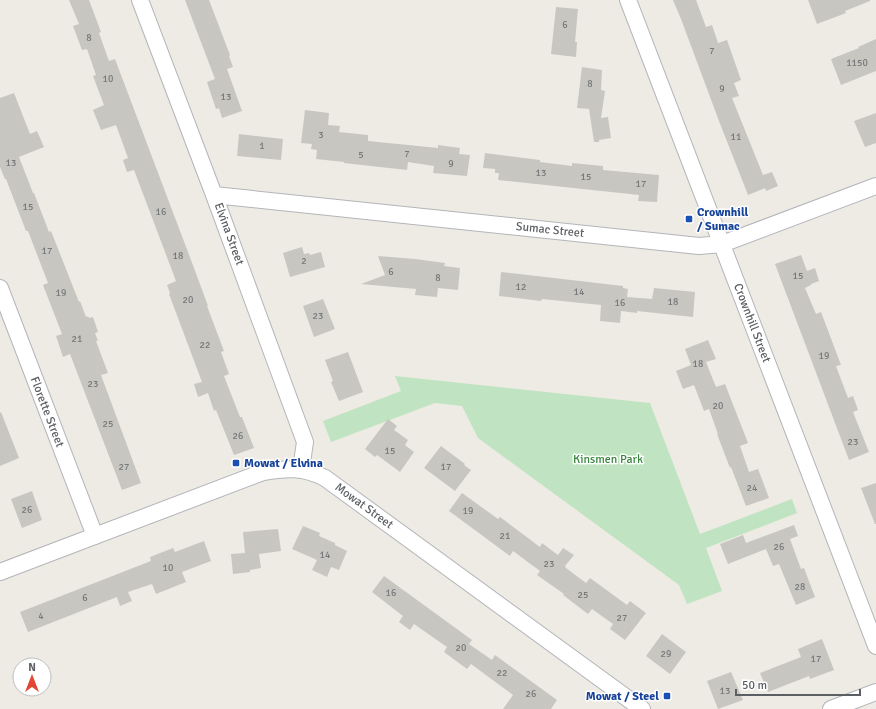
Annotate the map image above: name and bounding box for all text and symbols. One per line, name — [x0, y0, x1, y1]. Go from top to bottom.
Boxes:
house number: 6 — [562, 19, 568, 31]
house number: 8 — [86, 32, 92, 44]
house number: 7 — [709, 45, 715, 57]
house number: 1150 — [846, 57, 868, 69]
house number: 10 — [103, 73, 113, 85]
house number: 8 — [587, 78, 593, 90]
house number: 9 — [719, 83, 725, 95]
house number: 13 — [221, 91, 231, 103]
house number: 3 — [318, 129, 324, 141]
house number: 11 — [731, 131, 741, 143]
house number: 1 — [259, 140, 265, 152]
house number: 7 — [404, 148, 410, 160]
house number: 5 — [358, 149, 364, 161]
house number: 13 — [6, 157, 16, 169]
house number: 9 — [448, 158, 454, 170]
house number: 13 — [536, 167, 546, 179]
house number: 15 — [581, 171, 591, 183]
house number: 17 — [636, 178, 646, 190]
house number: 15 — [23, 201, 33, 213]
street label: Elvina Street — [211, 201, 247, 267]
place label: Crownhill / Sumac — [697, 205, 749, 234]
house number: 16 — [156, 206, 166, 218]
marker: Crownhill / Sumac — [684, 214, 694, 224]
street label: Sumac Street — [515, 219, 585, 241]
house number: 17 — [42, 245, 52, 257]
house number: 18 — [173, 250, 183, 262]
house number: 2 — [301, 255, 307, 267]
house number: 6 — [388, 266, 394, 278]
house number: 15 — [793, 270, 803, 282]
house number: 8 — [435, 272, 441, 284]
house number: 12 — [516, 281, 526, 293]
street label: Crownhill Street — [730, 281, 774, 365]
house number: 14 — [574, 286, 585, 298]
house number: 19 — [56, 287, 66, 299]
house number: 20 — [183, 294, 193, 306]
house number: 18 — [668, 296, 678, 308]
house number: 16 — [615, 297, 625, 309]
house number: 23 — [313, 310, 323, 322]
house number: 21 — [72, 333, 82, 345]
house number: 22 — [200, 339, 210, 351]
house number: 19 — [819, 350, 829, 362]
house number: 18 — [693, 358, 703, 370]
street label: Florette Street — [27, 375, 67, 449]
house number: 23 — [88, 378, 98, 390]
house number: 20 — [713, 400, 723, 412]
house number: 25 — [103, 418, 113, 430]
house number: 26 — [233, 430, 243, 442]
house number: 23 — [848, 436, 858, 448]
house number: 15 — [385, 445, 395, 457]
park label: Kinsmen Park — [573, 452, 643, 467]
place label: Mowat / Elvina — [244, 456, 323, 471]
marker: Mowat / Elvina — [231, 458, 241, 468]
house number: 27 — [119, 461, 129, 473]
house number: 17 — [441, 461, 451, 473]
street label: Mowat Street — [332, 480, 396, 532]
house number: 24 — [747, 482, 758, 494]
house number: 26 — [22, 504, 32, 516]
house number: 19 — [463, 505, 473, 517]
house number: 21 — [500, 530, 510, 542]
house number: 26 — [774, 541, 784, 553]
house number: 14 — [320, 549, 331, 561]
house number: 23 — [544, 558, 554, 570]
house number: 10 — [163, 562, 173, 574]
house number: 28 — [795, 581, 805, 593]
house number: 16 — [386, 587, 396, 599]
house number: 25 — [578, 589, 588, 601]
house number: 6 — [82, 592, 88, 604]
house number: 4 — [38, 610, 44, 622]
house number: 27 — [617, 612, 627, 624]
house number: 20 — [456, 642, 466, 654]
house number: 29 — [661, 648, 671, 660]
house number: 17 — [811, 653, 821, 665]
north arrow — [12, 657, 52, 697]
text: N — [28, 661, 36, 674]
house number: 22 — [497, 667, 507, 679]
scale bar — [736, 671, 860, 697]
text: 50 m — [742, 678, 767, 693]
house number: 13 — [720, 685, 730, 697]
house number: 26 — [526, 688, 536, 700]
place label: Mowat / Steel — [586, 689, 659, 704]
marker: Mowat / Steel — [662, 691, 672, 701]

